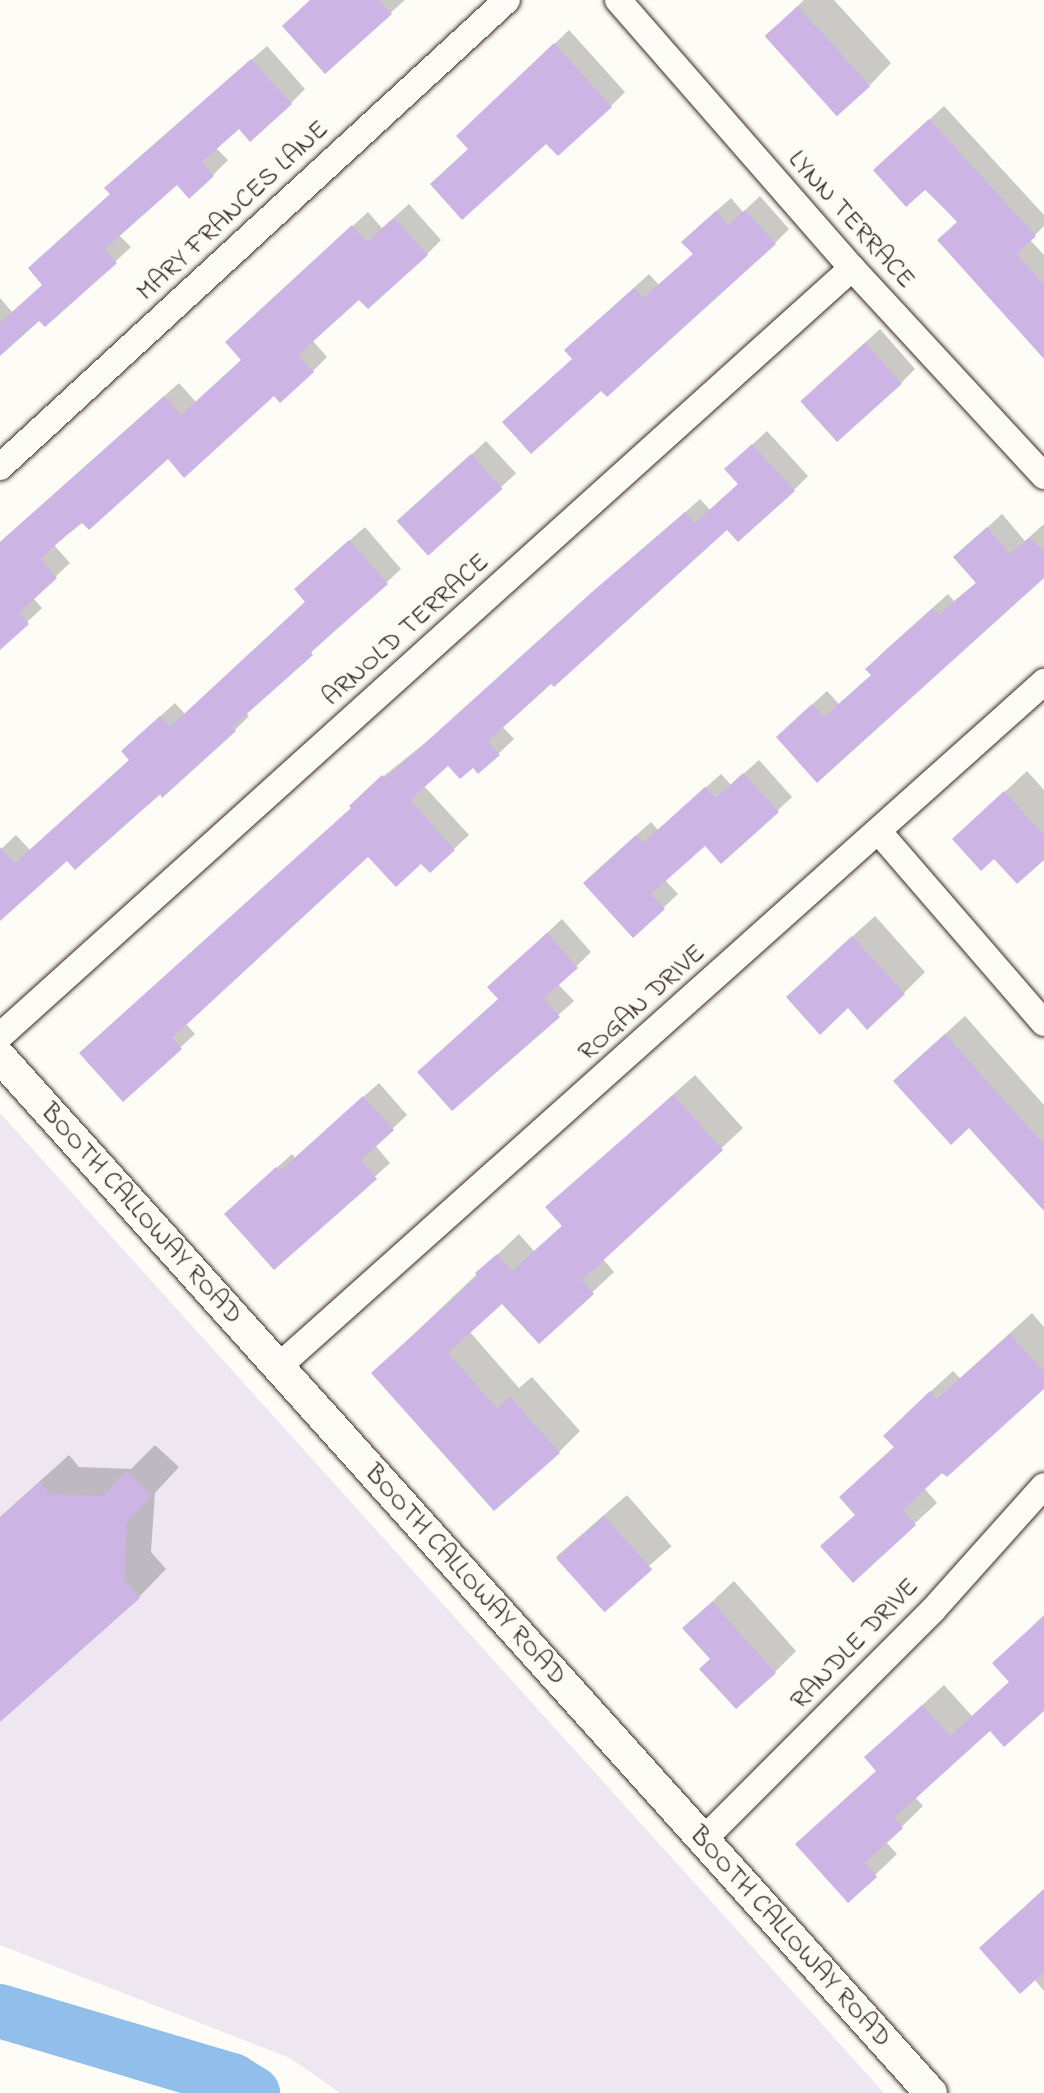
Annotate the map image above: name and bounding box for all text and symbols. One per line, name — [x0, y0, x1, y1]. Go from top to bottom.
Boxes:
street label: MARY FRANCES LANE — [130, 114, 336, 308]
street label: LYNN TERRACE — [780, 144, 922, 296]
street label: ARNOLD TERRACE — [316, 546, 496, 714]
street label: ROGAN DRIVE — [572, 937, 712, 1069]
street label: BOOTH CALLOWAY ROAD — [33, 1097, 249, 1331]
street label: BOOTH CALLOWAY ROAD — [357, 1458, 573, 1692]
street label: RANDLE DRIVE — [784, 1571, 926, 1717]
street label: BOOTH CALLOWAY ROAD — [682, 1820, 898, 2054]

